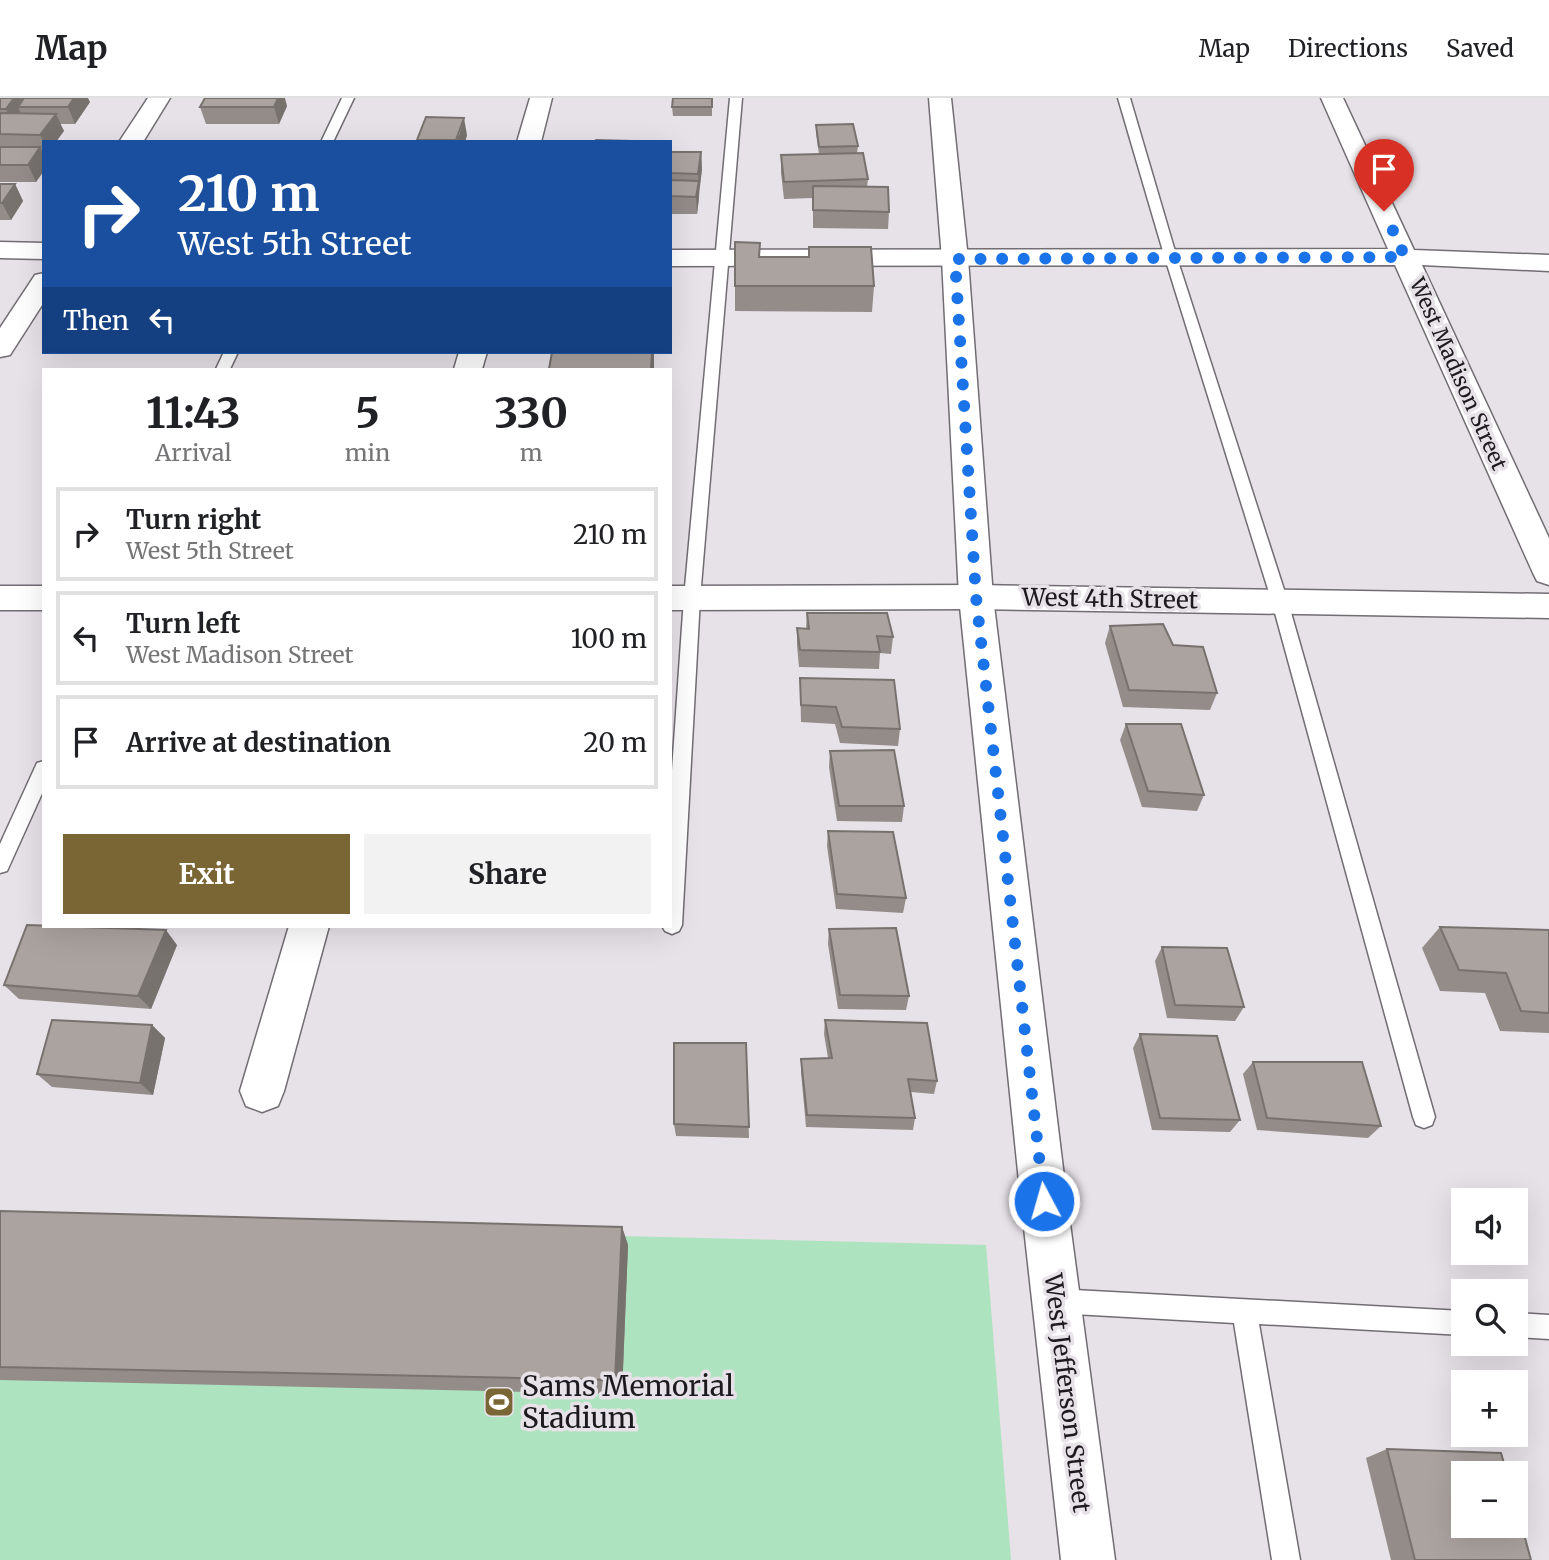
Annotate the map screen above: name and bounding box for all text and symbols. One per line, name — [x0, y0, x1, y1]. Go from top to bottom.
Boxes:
text: Map — [35, 28, 108, 69]
text: Map — [1199, 33, 1250, 64]
text: Directions — [1288, 33, 1408, 64]
text: Saved — [1446, 33, 1514, 64]
pin — [1354, 139, 1414, 211]
icon: arrive — [1365, 150, 1403, 188]
text: 210 m — [178, 163, 319, 224]
icon: right — [63, 168, 154, 259]
text: West 5th Street — [178, 224, 411, 264]
street label: West Madison Street — [1403, 272, 1513, 474]
icon: left — [143, 301, 181, 339]
text: Then — [63, 304, 129, 337]
text: 11:43 — [146, 387, 241, 439]
text: 5 — [355, 387, 380, 439]
text: 330 — [494, 387, 568, 439]
text: Arrival — [155, 438, 232, 467]
text: min — [345, 438, 390, 467]
text: m — [520, 438, 543, 467]
text: Turn right — [126, 503, 261, 536]
icon: right — [67, 515, 105, 553]
text: 210 m — [573, 518, 647, 551]
text: West 5th Street — [126, 536, 294, 565]
street label: West 4th Street — [1021, 581, 1199, 616]
text: Turn left — [126, 607, 240, 640]
icon: left — [67, 619, 105, 657]
text: 100 m — [571, 622, 647, 655]
text: West Madison Street — [126, 640, 354, 669]
icon: arrive — [67, 723, 105, 761]
text: Arrive at destination — [126, 726, 391, 759]
text: 20 m — [583, 726, 647, 759]
button: Exit — [63, 834, 350, 914]
button: Share — [364, 834, 651, 914]
position arrow — [1007, 1164, 1081, 1238]
map controls — [1451, 1188, 1528, 1538]
button: sound — [1451, 1188, 1528, 1265]
street label: West Jefferson Street — [1037, 1271, 1098, 1515]
button: search — [1451, 1279, 1528, 1356]
place label: Sams Memorial Stadium — [522, 1368, 734, 1436]
button: + — [1451, 1370, 1528, 1447]
sports icon: Sams Memorial Stadium — [482, 1385, 516, 1419]
button: − — [1451, 1461, 1528, 1538]

